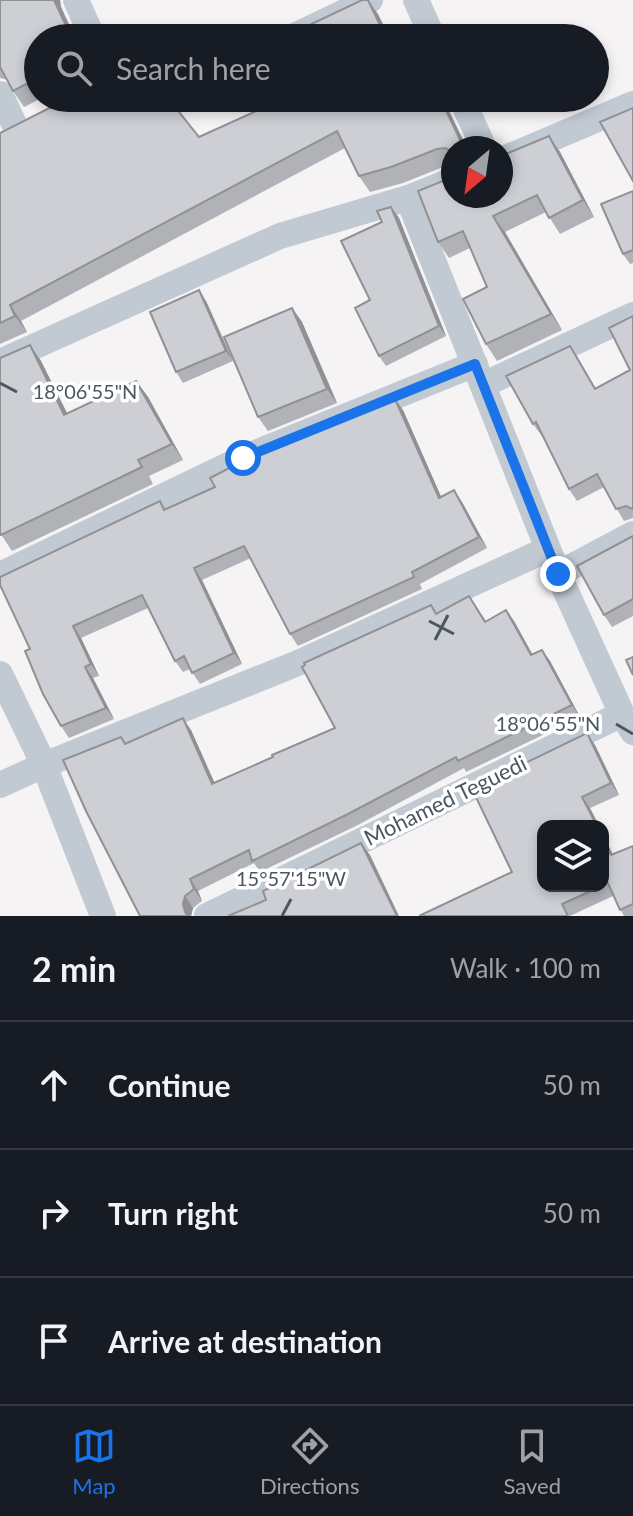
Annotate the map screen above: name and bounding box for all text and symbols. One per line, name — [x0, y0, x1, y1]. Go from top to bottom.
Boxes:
search box — [24, 24, 609, 112]
icon: search — [52, 46, 96, 90]
text: Search here — [116, 50, 271, 86]
north arrow — [441, 136, 513, 208]
text: 18°06'55"N — [33, 379, 137, 403]
route start — [225, 440, 261, 476]
route end — [540, 556, 576, 592]
text: 18°06'55"N — [496, 711, 600, 735]
street label: Mohamed Teguedi — [359, 749, 531, 851]
map controls — [537, 820, 609, 892]
button: layers — [537, 820, 609, 892]
text: 15°57'15"W — [236, 866, 346, 890]
text: 2 min — [32, 948, 116, 989]
text: Walk · 100 m — [450, 952, 601, 984]
icon: ahead — [32, 1063, 76, 1107]
text: Continue — [108, 1067, 231, 1103]
text: 50 m — [543, 1069, 601, 1101]
icon: right — [32, 1191, 76, 1235]
text: Turn right — [108, 1195, 238, 1231]
text: 50 m — [543, 1197, 601, 1229]
icon: arrive — [32, 1319, 76, 1363]
text: Arrive at destination — [108, 1323, 382, 1359]
tab: Map — [72, 1424, 116, 1499]
tab: Directions — [260, 1424, 359, 1499]
tab: Saved — [503, 1424, 561, 1499]

